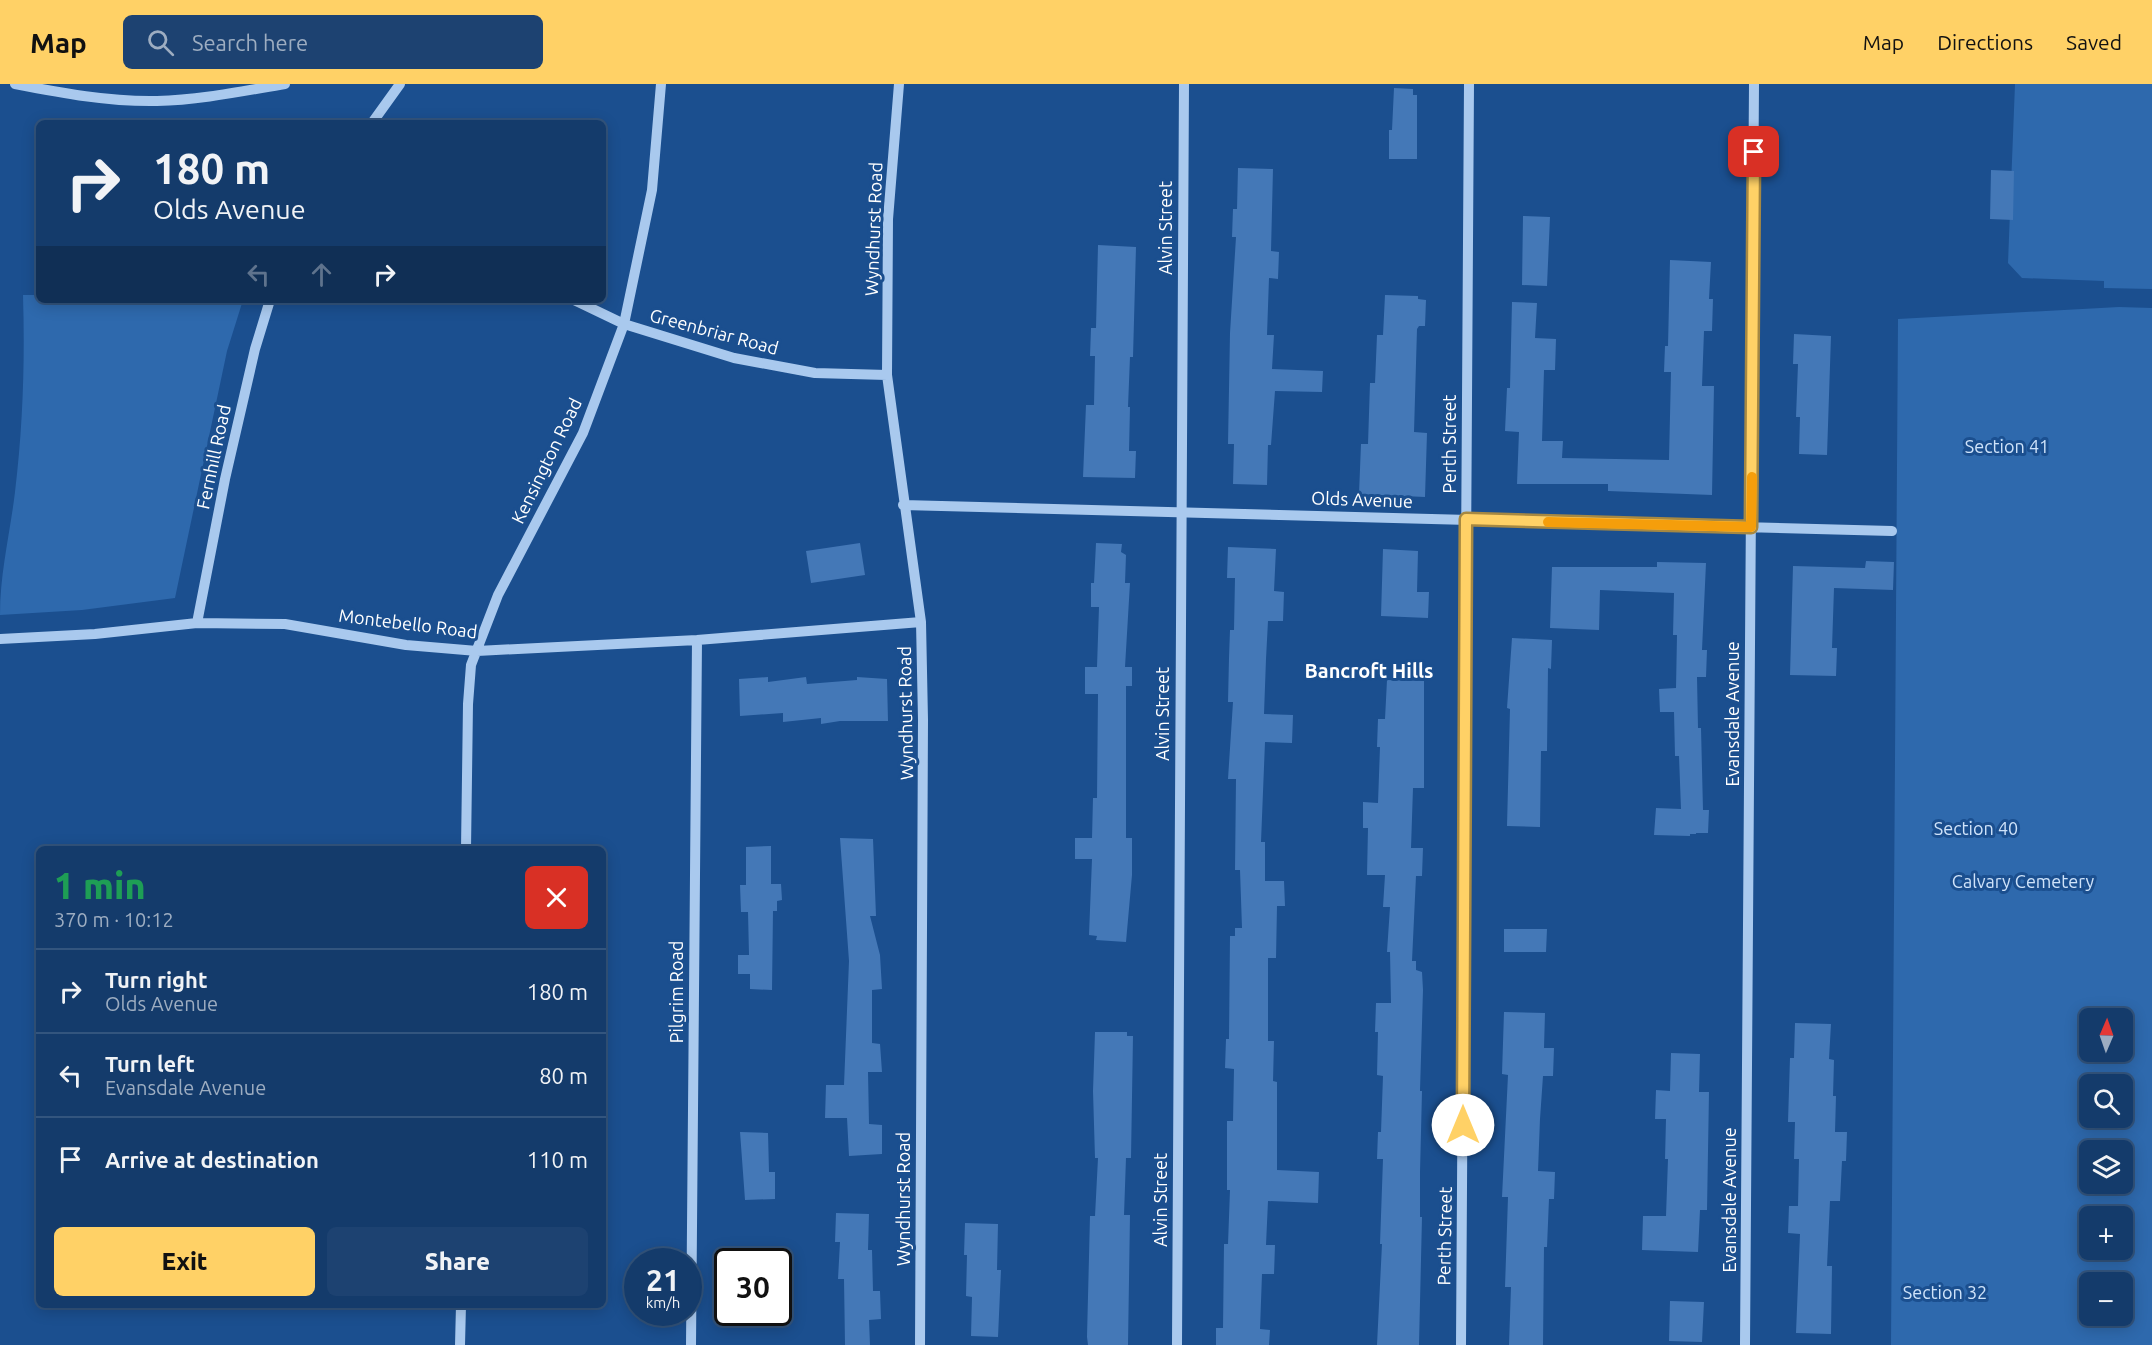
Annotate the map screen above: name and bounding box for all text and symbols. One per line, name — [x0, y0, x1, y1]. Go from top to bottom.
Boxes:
search box — [123, 15, 543, 69]
icon: search — [144, 26, 177, 59]
text: Map — [30, 27, 87, 58]
text: Search here — [192, 30, 308, 55]
text: Map — [1863, 30, 1904, 54]
text: Directions — [1937, 30, 2033, 54]
text: Saved — [2066, 30, 2122, 54]
pin — [1728, 126, 1779, 177]
icon: arrive — [1737, 135, 1770, 168]
icon: right — [54, 144, 132, 222]
text: 180 m — [153, 145, 270, 192]
street label: Wyndhurst Road — [861, 162, 885, 296]
street label: Alvin Street — [1155, 181, 1175, 275]
text: Olds Avenue — [153, 194, 306, 224]
icon: left — [242, 258, 275, 291]
icon: ahead — [305, 258, 338, 291]
icon: right — [368, 258, 401, 291]
street label: Greenbriar Road — [648, 304, 781, 358]
street label: Kensington Road — [507, 395, 585, 527]
street label: Perth Street — [1439, 395, 1459, 493]
street label: Fernhill Road — [192, 403, 234, 511]
park label: Section 41 — [1965, 436, 2049, 456]
street label: Olds Avenue — [1311, 487, 1413, 511]
street label: Montebello Road — [338, 605, 479, 641]
street label: Evansdale Avenue — [1722, 641, 1742, 787]
street label: Wyndhurst Road — [894, 646, 916, 780]
district label: Bancroft Hills — [1305, 659, 1433, 682]
street label: Alvin Street — [1152, 667, 1172, 761]
park label: Section 40 — [1934, 818, 2018, 838]
text: 1 min — [54, 865, 146, 906]
button: close — [525, 866, 588, 929]
park label: Calvary Cemetery — [1952, 871, 2094, 891]
text: 370 m · 10:12 — [54, 908, 174, 931]
street label: Pilgrim Road — [666, 941, 686, 1043]
text: Turn right — [105, 967, 207, 992]
icon: right — [54, 975, 87, 1008]
text: 180 m — [527, 979, 588, 1004]
text: Olds Avenue — [105, 992, 218, 1015]
north arrow — [2079, 1008, 2133, 1062]
map controls — [2079, 1008, 2133, 1326]
text: Turn left — [105, 1051, 195, 1076]
icon: left — [54, 1059, 87, 1092]
text: 80 m — [539, 1063, 588, 1088]
button: search — [2079, 1074, 2133, 1128]
text: Evansdale Avenue — [105, 1076, 266, 1099]
position arrow — [1431, 1093, 1495, 1157]
street label: Evansdale Avenue — [1719, 1127, 1739, 1273]
street label: Wyndhurst Road — [893, 1132, 913, 1266]
button: layers — [2079, 1140, 2133, 1194]
icon: arrive — [54, 1143, 87, 1176]
text: Arrive at destination — [105, 1147, 319, 1172]
text: 110 m — [527, 1147, 588, 1172]
street label: Alvin Street — [1150, 1153, 1170, 1247]
street label: Perth Street — [1433, 1186, 1455, 1286]
button: + — [2079, 1206, 2133, 1260]
button: Exit — [54, 1227, 315, 1296]
button: Share — [327, 1227, 588, 1296]
speed limit sign: 30 — [714, 1248, 792, 1326]
text: 21 — [646, 1263, 680, 1297]
button: − — [2079, 1272, 2133, 1326]
park label: Section 32 — [1903, 1282, 1987, 1302]
text: km/h — [646, 1294, 680, 1311]

